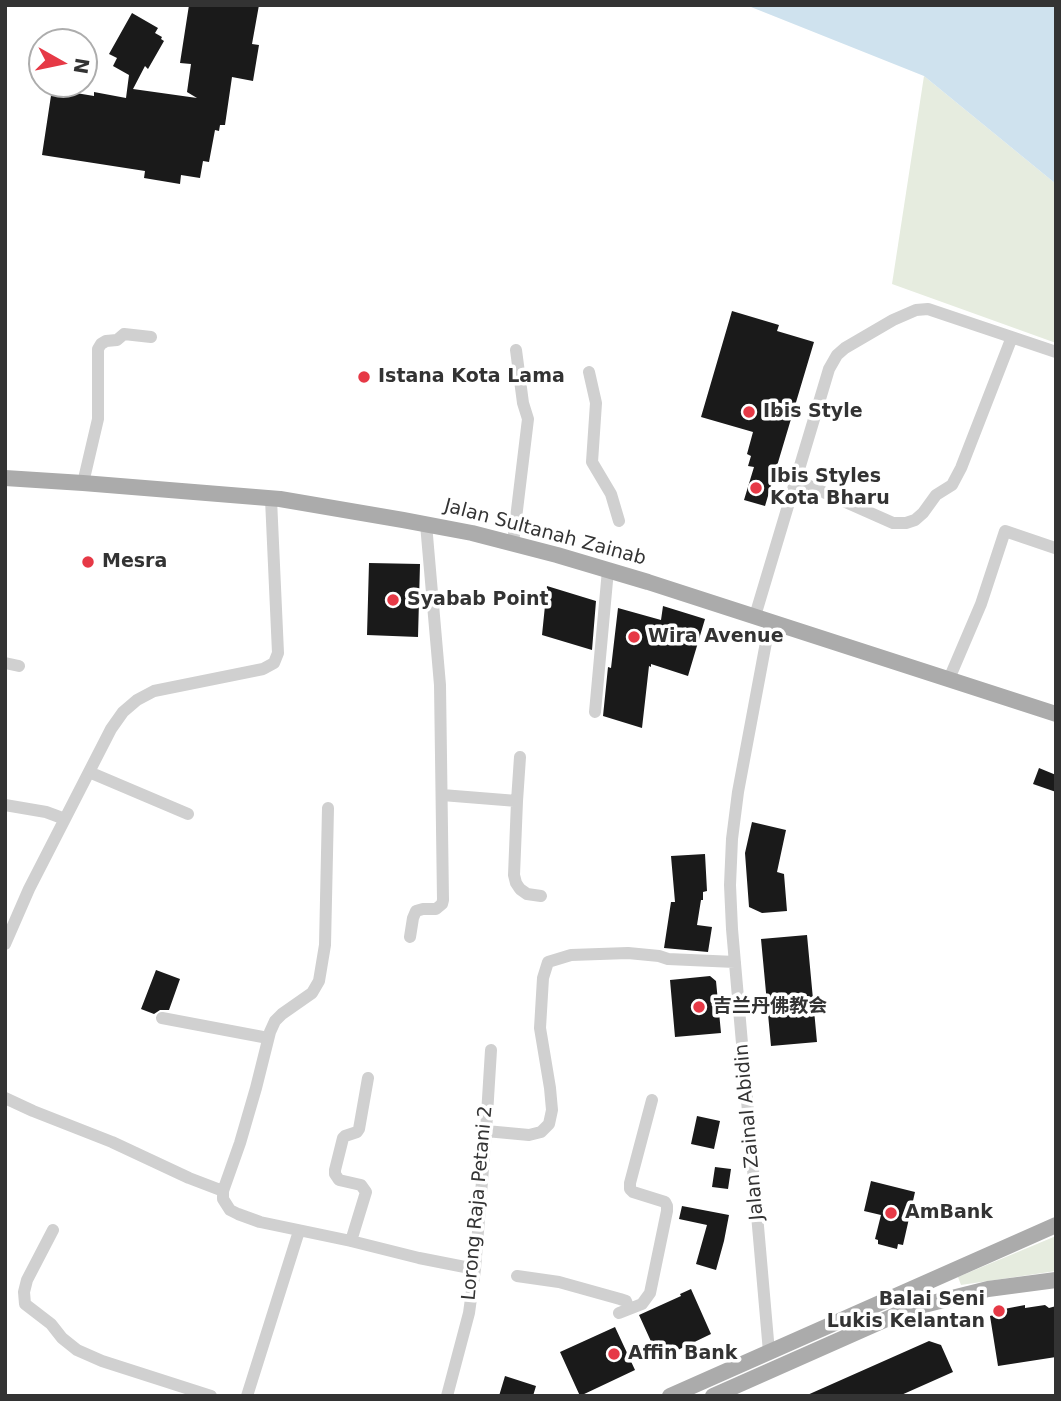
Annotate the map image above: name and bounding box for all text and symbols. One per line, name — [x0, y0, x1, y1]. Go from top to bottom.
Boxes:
north arrow — [28, 28, 98, 98]
text: N — [70, 56, 94, 76]
place label: Istana Kota Lama — [378, 366, 565, 388]
marker: Istana Kota Lama — [356, 369, 372, 385]
place label: Ibis Style — [763, 401, 863, 423]
marker: Ibis Style — [741, 404, 757, 420]
place label: Ibis Styles Kota Bharu — [770, 466, 890, 510]
marker: Ibis Styles Kota Bharu — [748, 480, 764, 496]
street label: Jalan Sultanah Zainab — [442, 495, 648, 571]
place label: Mesra — [102, 551, 167, 573]
marker: Mesra — [80, 554, 96, 570]
place label: Syabab Point — [407, 589, 549, 611]
marker: Syabab Point — [385, 592, 401, 608]
place label: Wira Avenue — [648, 626, 784, 648]
marker: Wira Avenue — [626, 629, 642, 645]
place label: 吉兰丹佛教会 — [713, 996, 827, 1018]
marker: 吉兰丹佛教会 — [691, 999, 707, 1015]
street label: Jalan Zainal Abidin — [731, 1043, 769, 1221]
street label: Lorong Raja Petani 2 — [458, 1105, 498, 1301]
place label: AmBank — [905, 1202, 993, 1224]
marker: AmBank — [883, 1205, 899, 1221]
place label: Balai Seni Lukis Kelantan — [827, 1289, 985, 1333]
marker: Balai Seni Lukis Kelantan — [991, 1303, 1007, 1319]
place label: Affin Bank — [628, 1343, 738, 1365]
marker: Affin Bank — [606, 1346, 622, 1362]

